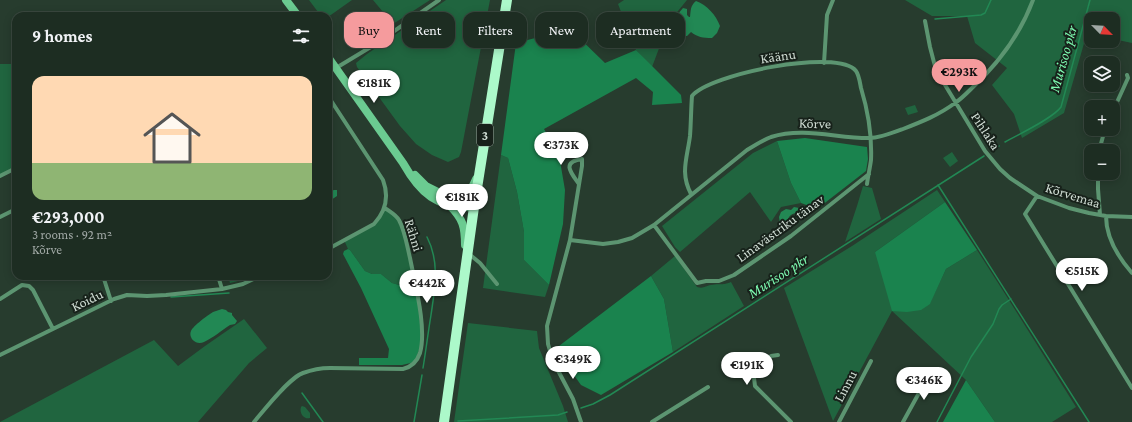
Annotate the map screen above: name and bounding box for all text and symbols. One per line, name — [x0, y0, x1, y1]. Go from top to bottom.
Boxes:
chip: Buy — [344, 12, 394, 48]
chip: Rent — [402, 12, 455, 48]
chip: Filters — [463, 12, 527, 48]
chip: New — [535, 12, 588, 48]
chip: Apartment — [596, 12, 685, 48]
north arrow — [1084, 12, 1120, 48]
map controls — [1084, 12, 1120, 180]
water label: Murisoo pkr — [1046, 23, 1081, 95]
icon: filters — [290, 25, 312, 47]
text: 9 homes — [32, 27, 92, 46]
street label: Käänu — [759, 46, 797, 66]
button: layers — [1084, 56, 1120, 92]
pin: €293K — [931, 59, 987, 93]
text: €293K — [941, 64, 977, 79]
pin: €181K — [346, 70, 402, 104]
text: €181K — [357, 75, 391, 90]
button: + — [1084, 100, 1120, 136]
icon: home — [136, 102, 208, 174]
street label: Pihlaka — [968, 109, 1004, 153]
street label: Kõrve — [799, 114, 831, 132]
road number: 3 — [477, 124, 493, 146]
pin: €373K — [533, 132, 589, 166]
text: €373K — [543, 137, 579, 152]
button: − — [1084, 144, 1120, 180]
street label: Kõrvemaa — [1044, 179, 1103, 211]
pin: €181K — [434, 184, 490, 218]
text: €181K — [445, 189, 479, 204]
street label: Linavästriku tänav — [733, 191, 827, 265]
text: €293,000 — [32, 208, 105, 227]
street label: Rähni — [402, 217, 427, 253]
text: 3 rooms · 92 m² — [32, 227, 112, 242]
text: Kõrve — [32, 242, 62, 257]
water label: Murisoo pkr — [744, 250, 812, 303]
pin: €515K — [1054, 258, 1110, 292]
text: €515K — [1065, 263, 1099, 278]
pin: €442K — [399, 270, 455, 304]
text: €442K — [408, 275, 446, 290]
street label: Koidu — [69, 285, 106, 314]
pin: €349K — [545, 346, 601, 380]
text: €349K — [554, 351, 592, 366]
pin: €191K — [719, 352, 775, 386]
text: €191K — [730, 357, 764, 372]
street label: Linnu — [830, 367, 860, 404]
pin: €346K — [896, 367, 952, 401]
text: €346K — [905, 372, 943, 387]

